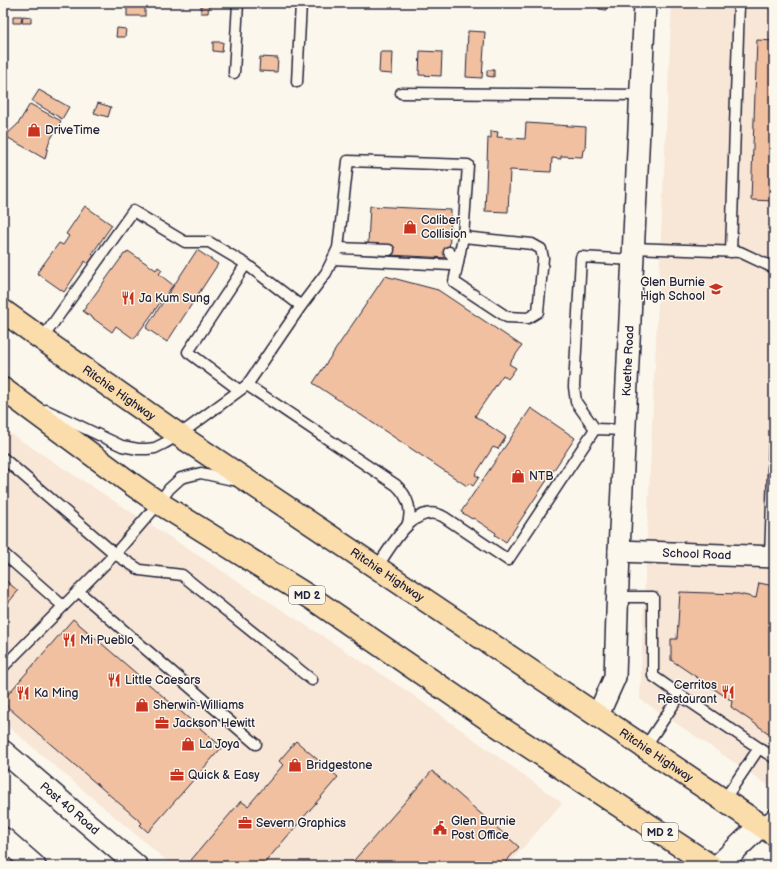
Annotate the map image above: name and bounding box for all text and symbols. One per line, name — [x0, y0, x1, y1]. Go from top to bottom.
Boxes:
shop icon: DriveTime — [26, 122, 42, 138]
place label: DriveTime — [45, 123, 100, 138]
place label: Caliber Collision — [421, 213, 467, 242]
shop icon: Caliber Collision — [402, 219, 418, 235]
place label: Glen Burnie High School — [640, 275, 705, 304]
school or university icon: Glen Burnie High School — [708, 281, 724, 297]
restaurant icon: Ja Kum Sung — [120, 290, 136, 306]
place label: Ja Kum Sung — [139, 291, 210, 306]
street label: Kuethe Road — [619, 325, 638, 397]
street label: Ritchie Highway — [79, 362, 159, 425]
shop icon: NTB — [510, 468, 526, 484]
place label: NTB — [529, 469, 553, 484]
street label: Ritchie Highway — [347, 545, 427, 606]
street label: School Road — [662, 546, 732, 563]
road number: MD 2 — [289, 586, 325, 604]
restaurant icon: Mi Pueblo — [61, 632, 77, 648]
place label: Mi Pueblo — [80, 633, 134, 648]
restaurant icon: Little Caesars — [106, 672, 122, 688]
place label: Little Caesars — [125, 673, 201, 688]
place label: Cerritos Restaurant — [657, 678, 717, 707]
restaurant icon: Cerritos Restaurant — [720, 684, 736, 700]
restaurant icon: Ka Ming — [15, 685, 31, 701]
place label: Ka Ming — [34, 686, 79, 701]
shop icon: Sherwin-Williams — [134, 697, 150, 713]
place label: Sherwin-Williams — [153, 698, 244, 713]
office icon: Jackson Hewitt — [154, 715, 170, 731]
place label: Jackson Hewitt — [173, 716, 255, 731]
street label: Ritchie Highway — [616, 725, 696, 786]
shop icon: La Joya — [180, 736, 196, 752]
place label: La Joya — [199, 737, 240, 752]
shop icon: Bridgestone — [287, 757, 303, 773]
place label: Bridgestone — [306, 758, 372, 773]
office icon: Quick & Easy — [169, 767, 185, 783]
place label: Quick & Easy — [188, 768, 260, 783]
street label: Post 40 Road — [37, 779, 102, 838]
place label: Glen Burnie Post Office — [451, 814, 516, 843]
office icon: Severn Graphics — [237, 815, 253, 831]
place label: Severn Graphics — [256, 816, 346, 831]
public building icon: Glen Burnie Post Office — [432, 820, 448, 836]
road number: MD 2 — [642, 823, 678, 841]

